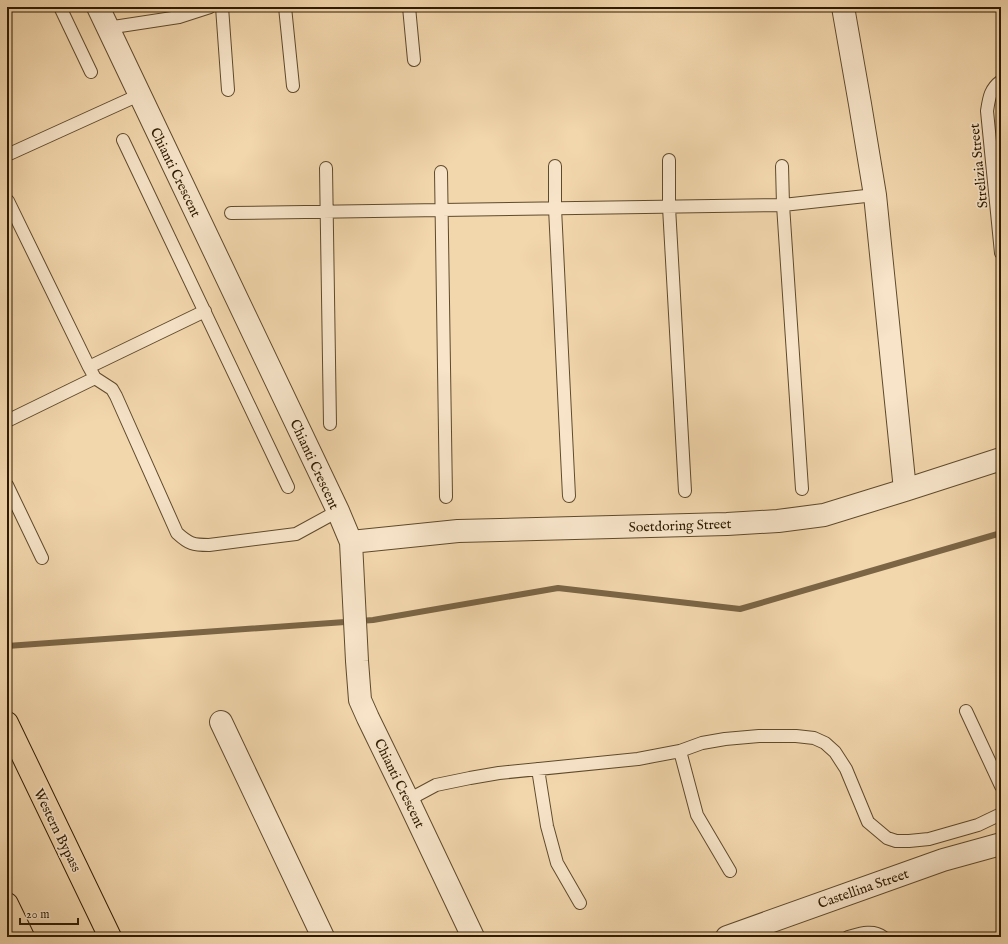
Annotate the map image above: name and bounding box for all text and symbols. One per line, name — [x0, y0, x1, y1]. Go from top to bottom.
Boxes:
street label: Strelizia Street — [966, 122, 992, 209]
street label: Chianti Crescent — [146, 125, 205, 220]
street label: Chianti Crescent — [285, 416, 343, 513]
street label: Soetdoring Street — [628, 515, 732, 537]
street label: Chianti Crescent — [370, 736, 429, 831]
street label: Western Bypass — [29, 786, 85, 875]
street label: Castellina Street — [815, 865, 911, 913]
scale bar — [20, 900, 78, 926]
text: 20 m — [26, 907, 49, 922]

